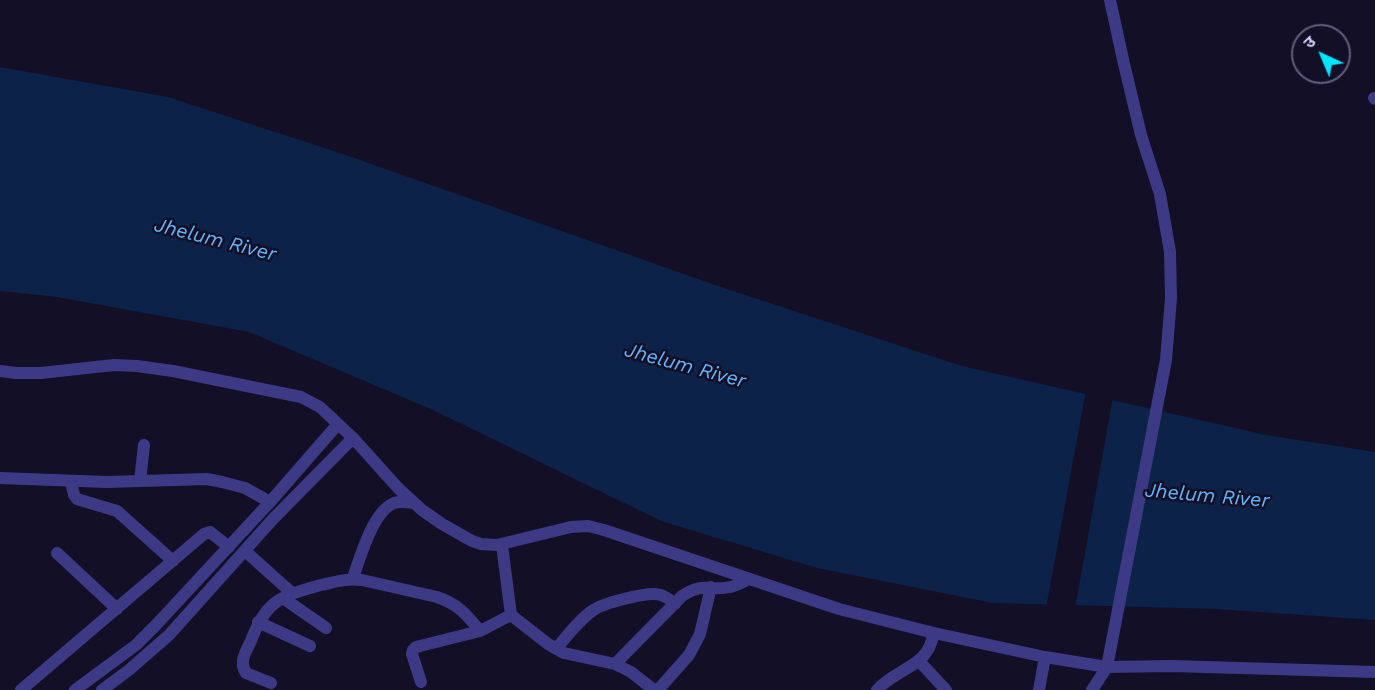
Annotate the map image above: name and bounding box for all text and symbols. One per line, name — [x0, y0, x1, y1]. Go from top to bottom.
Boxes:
north arrow — [1291, 24, 1351, 84]
text: उ — [1300, 32, 1320, 52]
water label: Jhelum River — [152, 213, 278, 267]
water label: Jhelum River — [622, 338, 748, 394]
water label: Jhelum River — [1144, 479, 1270, 513]

